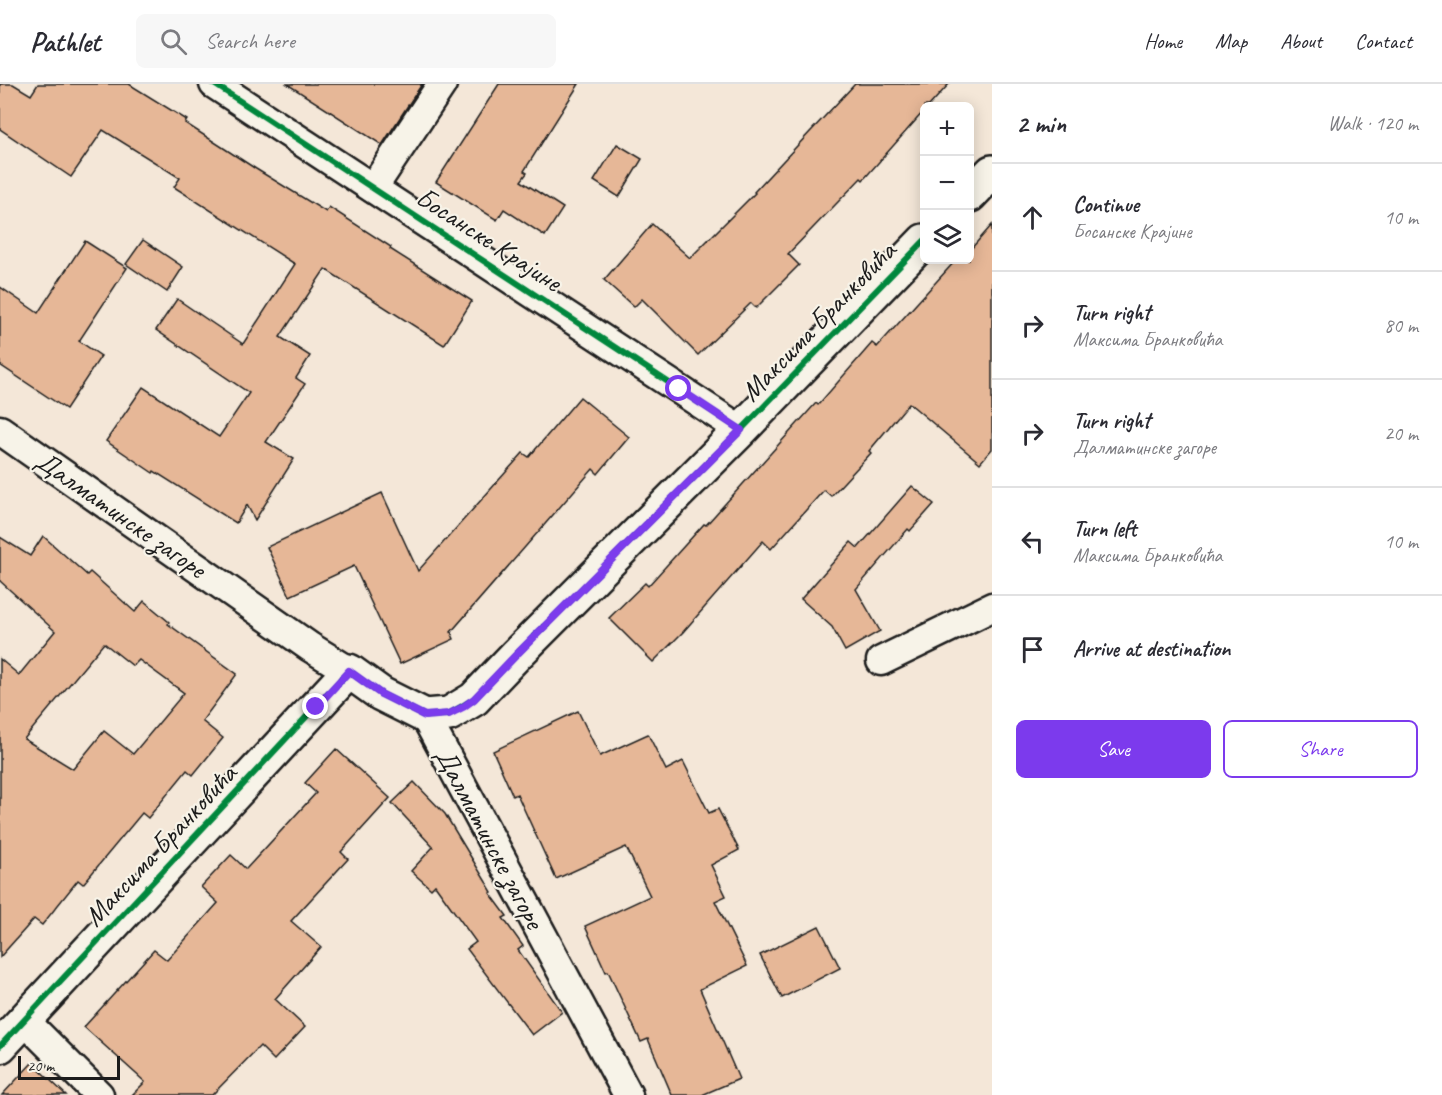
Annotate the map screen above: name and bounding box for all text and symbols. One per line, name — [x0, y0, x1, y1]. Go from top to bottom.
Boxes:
search box — [136, 14, 556, 68]
text: Pathlet — [30, 24, 100, 59]
icon: search — [157, 25, 190, 58]
text: Search here — [205, 27, 295, 55]
text: Home — [1144, 28, 1182, 54]
text: Map — [1215, 28, 1247, 54]
text: About — [1280, 28, 1322, 54]
text: Contact — [1355, 28, 1412, 54]
map controls — [920, 102, 974, 264]
button: + — [920, 102, 974, 156]
text: 2 min — [1016, 107, 1066, 140]
text: Walk · 120 m — [1328, 111, 1418, 136]
button: − — [920, 156, 974, 210]
street label: Босанске Крајине — [410, 179, 570, 300]
text: Continue — [1073, 191, 1139, 219]
icon: ahead — [1016, 201, 1049, 234]
text: 10 m — [1384, 205, 1418, 230]
button: layers — [920, 210, 974, 264]
text: Босанске Крајине — [1073, 219, 1192, 244]
street label: Максима Бранковића — [733, 232, 904, 408]
text: Turn right — [1073, 299, 1150, 327]
icon: right — [1016, 309, 1049, 342]
text: 80 m — [1384, 313, 1418, 338]
text: Максима Бранковића — [1073, 327, 1222, 352]
route start — [665, 375, 691, 401]
text: Turn right — [1073, 407, 1150, 435]
icon: right — [1016, 417, 1049, 450]
text: 20 m — [1384, 421, 1418, 446]
text: Далматинске загоре — [1073, 435, 1216, 460]
street label: Далматинске загоре — [28, 442, 215, 588]
text: Turn left — [1073, 515, 1137, 543]
icon: left — [1016, 525, 1049, 558]
text: 10 m — [1384, 529, 1418, 554]
text: Максима Бранковића — [1073, 543, 1222, 568]
icon: arrive — [1016, 633, 1049, 666]
text: Arrive at destination — [1073, 635, 1230, 663]
route end — [302, 693, 328, 719]
button: Save — [1016, 720, 1211, 778]
button: Share — [1223, 720, 1418, 778]
street label: Далматинске загоре — [427, 741, 553, 937]
street label: Максима Бранковића — [76, 755, 245, 933]
scale bar — [18, 1053, 120, 1080]
text: 20 m — [27, 1056, 54, 1076]

